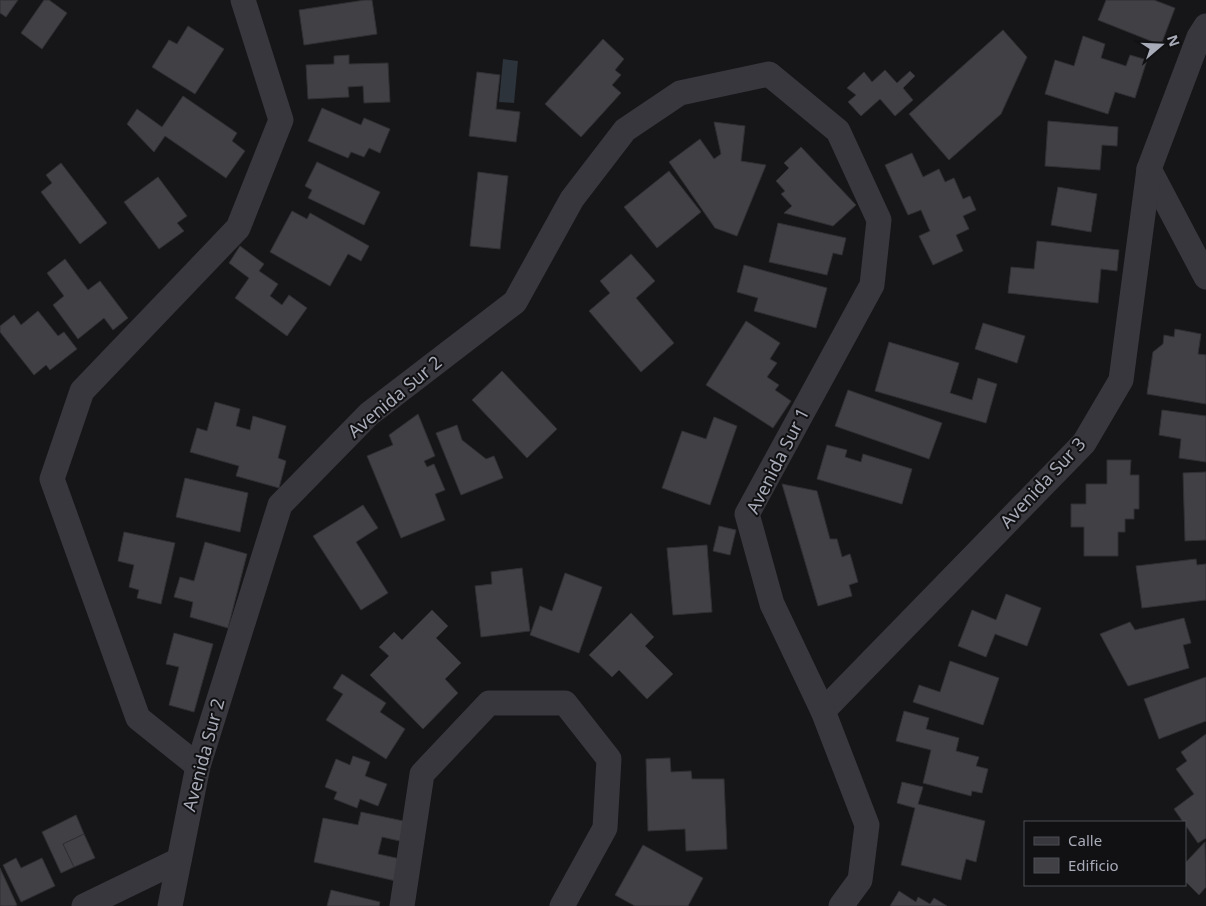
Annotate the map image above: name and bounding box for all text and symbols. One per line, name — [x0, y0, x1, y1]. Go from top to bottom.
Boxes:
north arrow — [1136, 20, 1186, 70]
text: N — [1163, 32, 1185, 49]
street label: Avenida Sur 2 — [342, 350, 446, 443]
street label: Avenida Sur 1 — [740, 403, 814, 518]
street label: Avenida Sur 3 — [994, 432, 1091, 533]
street label: Avenida Sur 2 — [176, 696, 230, 814]
legend — [1024, 821, 1186, 886]
text: Calle — [1068, 830, 1102, 850]
text: Edificio — [1068, 855, 1119, 875]

